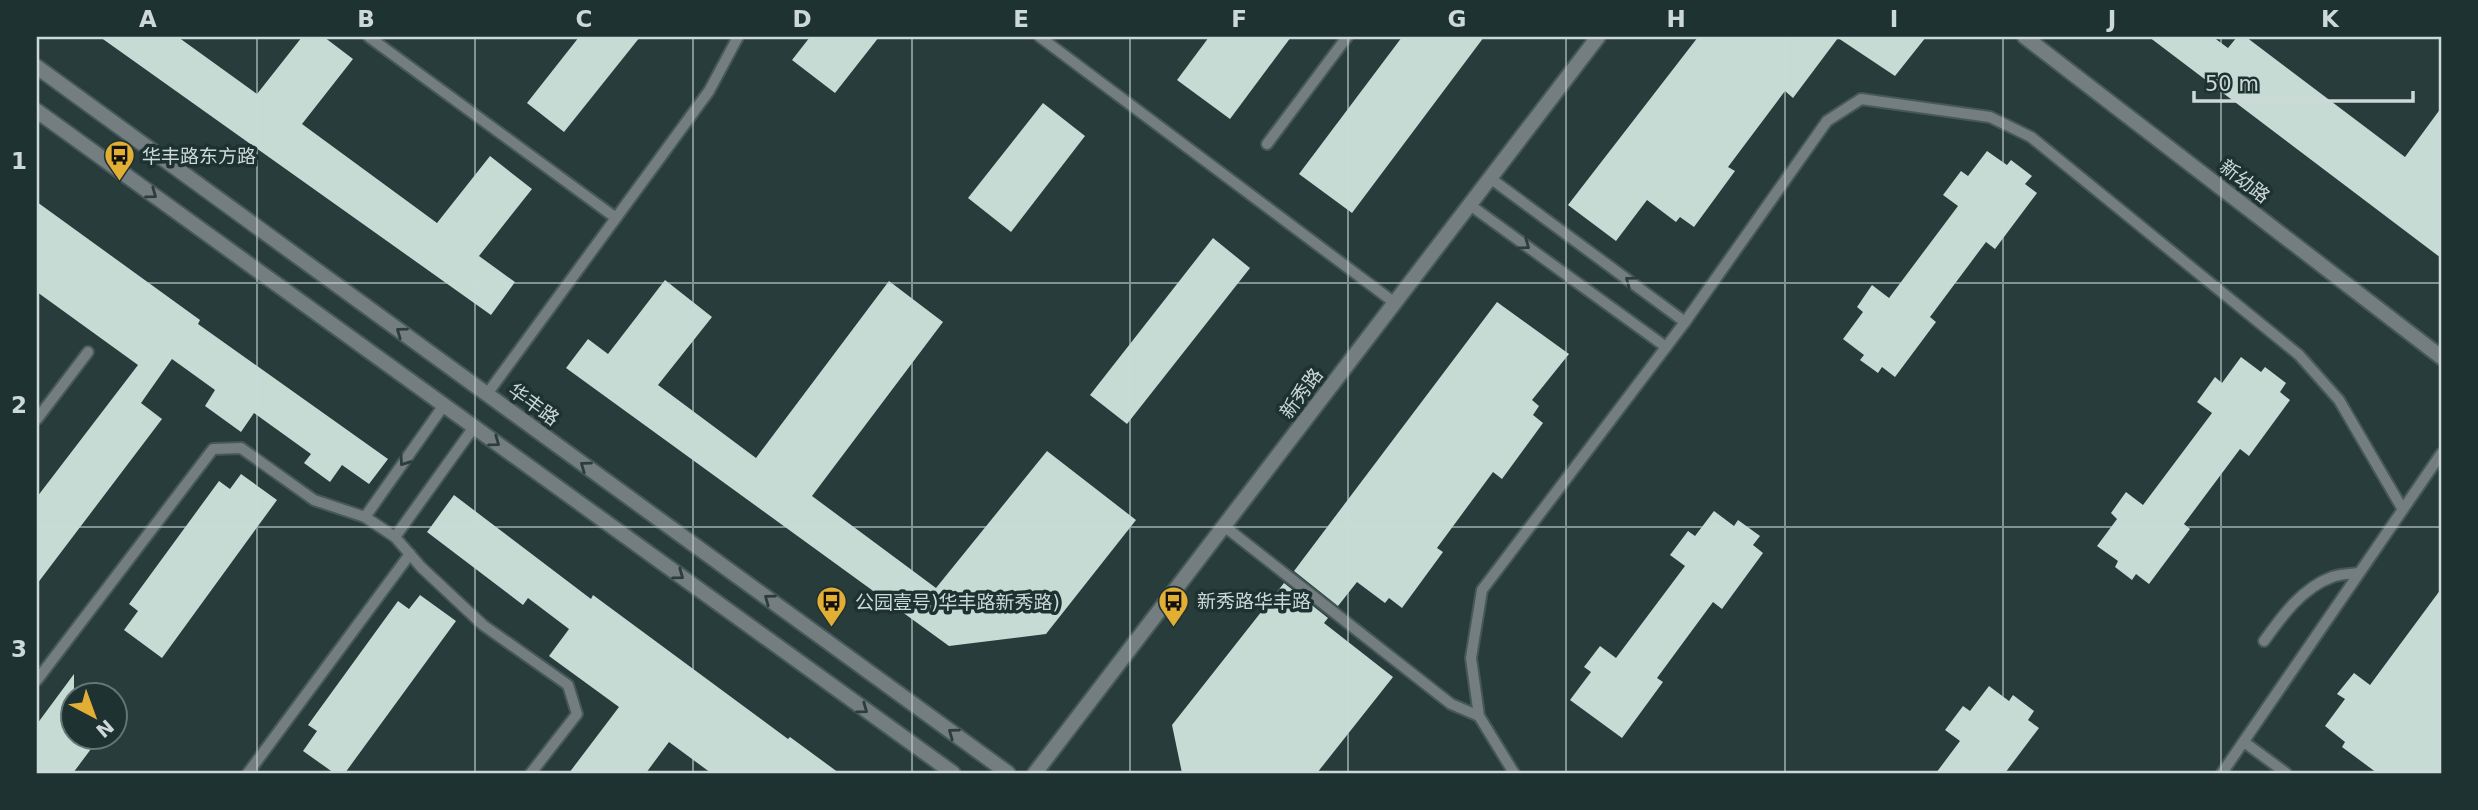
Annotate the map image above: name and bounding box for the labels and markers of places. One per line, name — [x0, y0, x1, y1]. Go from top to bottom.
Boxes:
bus stop icon: 华丰路东方路 — [102, 139, 136, 183]
place label: 华丰路东方路 — [142, 145, 256, 167]
bus stop icon: 新秀路华丰路 — [1157, 584, 1191, 628]
bus stop icon: 公园壹号)华丰路新秀路) — [815, 585, 849, 629]
place label: 新秀路华丰路 — [1197, 590, 1311, 612]
place label: 公园壹号)华丰路新秀路) — [855, 591, 1060, 613]

